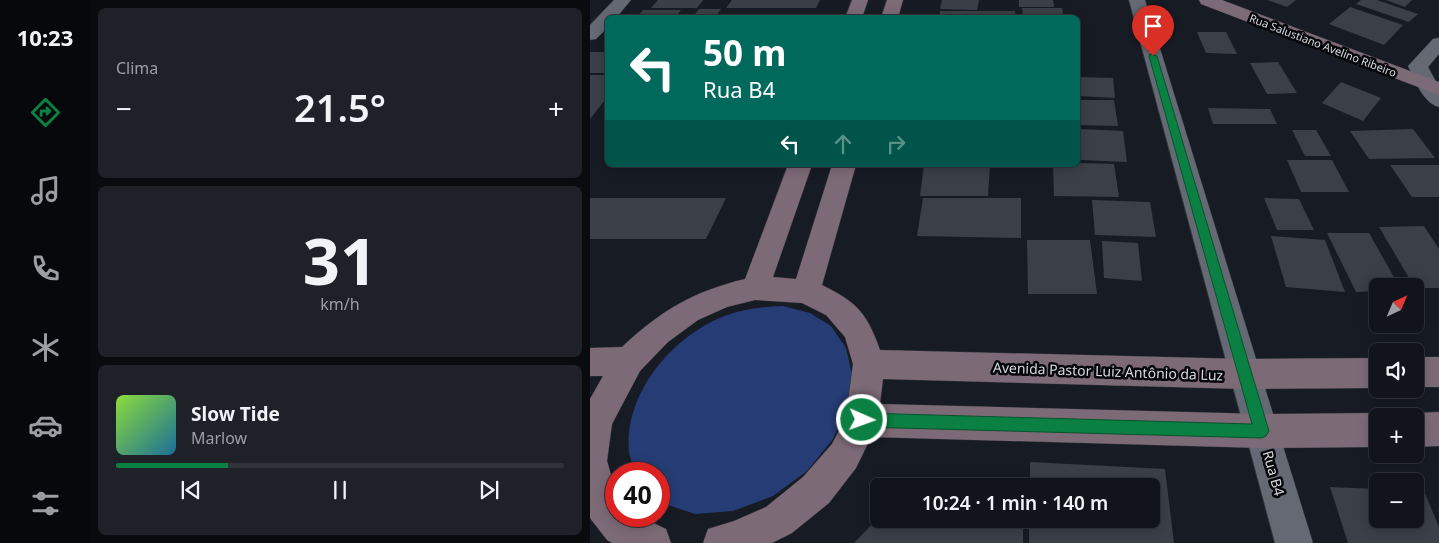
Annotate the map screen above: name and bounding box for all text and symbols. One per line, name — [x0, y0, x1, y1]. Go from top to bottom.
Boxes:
pin — [1132, 5, 1174, 56]
street label: Rua Salustiano Avelino Ribeiro — [1247, 10, 1399, 80]
icon: arrive — [1139, 12, 1167, 40]
text: 10:23 — [17, 22, 73, 52]
text: 50 m — [703, 29, 786, 76]
icon: left — [620, 35, 685, 100]
text: Clima — [116, 57, 158, 79]
text: Rua B4 — [703, 74, 775, 104]
text: 21.5° — [294, 81, 386, 133]
text: − — [116, 89, 132, 127]
text: + — [548, 89, 564, 127]
icon: directions — [28, 95, 63, 130]
icon: left — [776, 130, 804, 158]
icon: ahead — [829, 130, 857, 158]
icon: right — [882, 130, 910, 158]
icon: music — [28, 173, 63, 208]
text: 31 — [303, 216, 377, 304]
icon: phone — [28, 251, 63, 286]
north arrow — [1369, 278, 1424, 332]
map controls — [1369, 278, 1424, 528]
text: km/h — [320, 293, 360, 315]
icon: climate — [28, 330, 63, 365]
button: sound — [1369, 343, 1424, 398]
street label: Avenida Pastor Luiz Antônio da Luz — [993, 357, 1224, 385]
position arrow — [835, 393, 887, 445]
text: Slow Tide — [191, 401, 280, 427]
icon: car — [28, 408, 63, 443]
button: + — [1369, 408, 1424, 463]
text: Marlow — [191, 427, 247, 449]
street label: Rua B4 — [1259, 448, 1289, 498]
speed limit sign: 40 — [605, 462, 670, 527]
button: − — [1369, 473, 1424, 528]
icon: previous — [177, 476, 205, 504]
icon: pause — [326, 476, 354, 504]
icon: next — [475, 476, 503, 504]
icon: filters — [28, 486, 63, 521]
text: 10:24 · 1 min · 140 m — [922, 490, 1108, 516]

